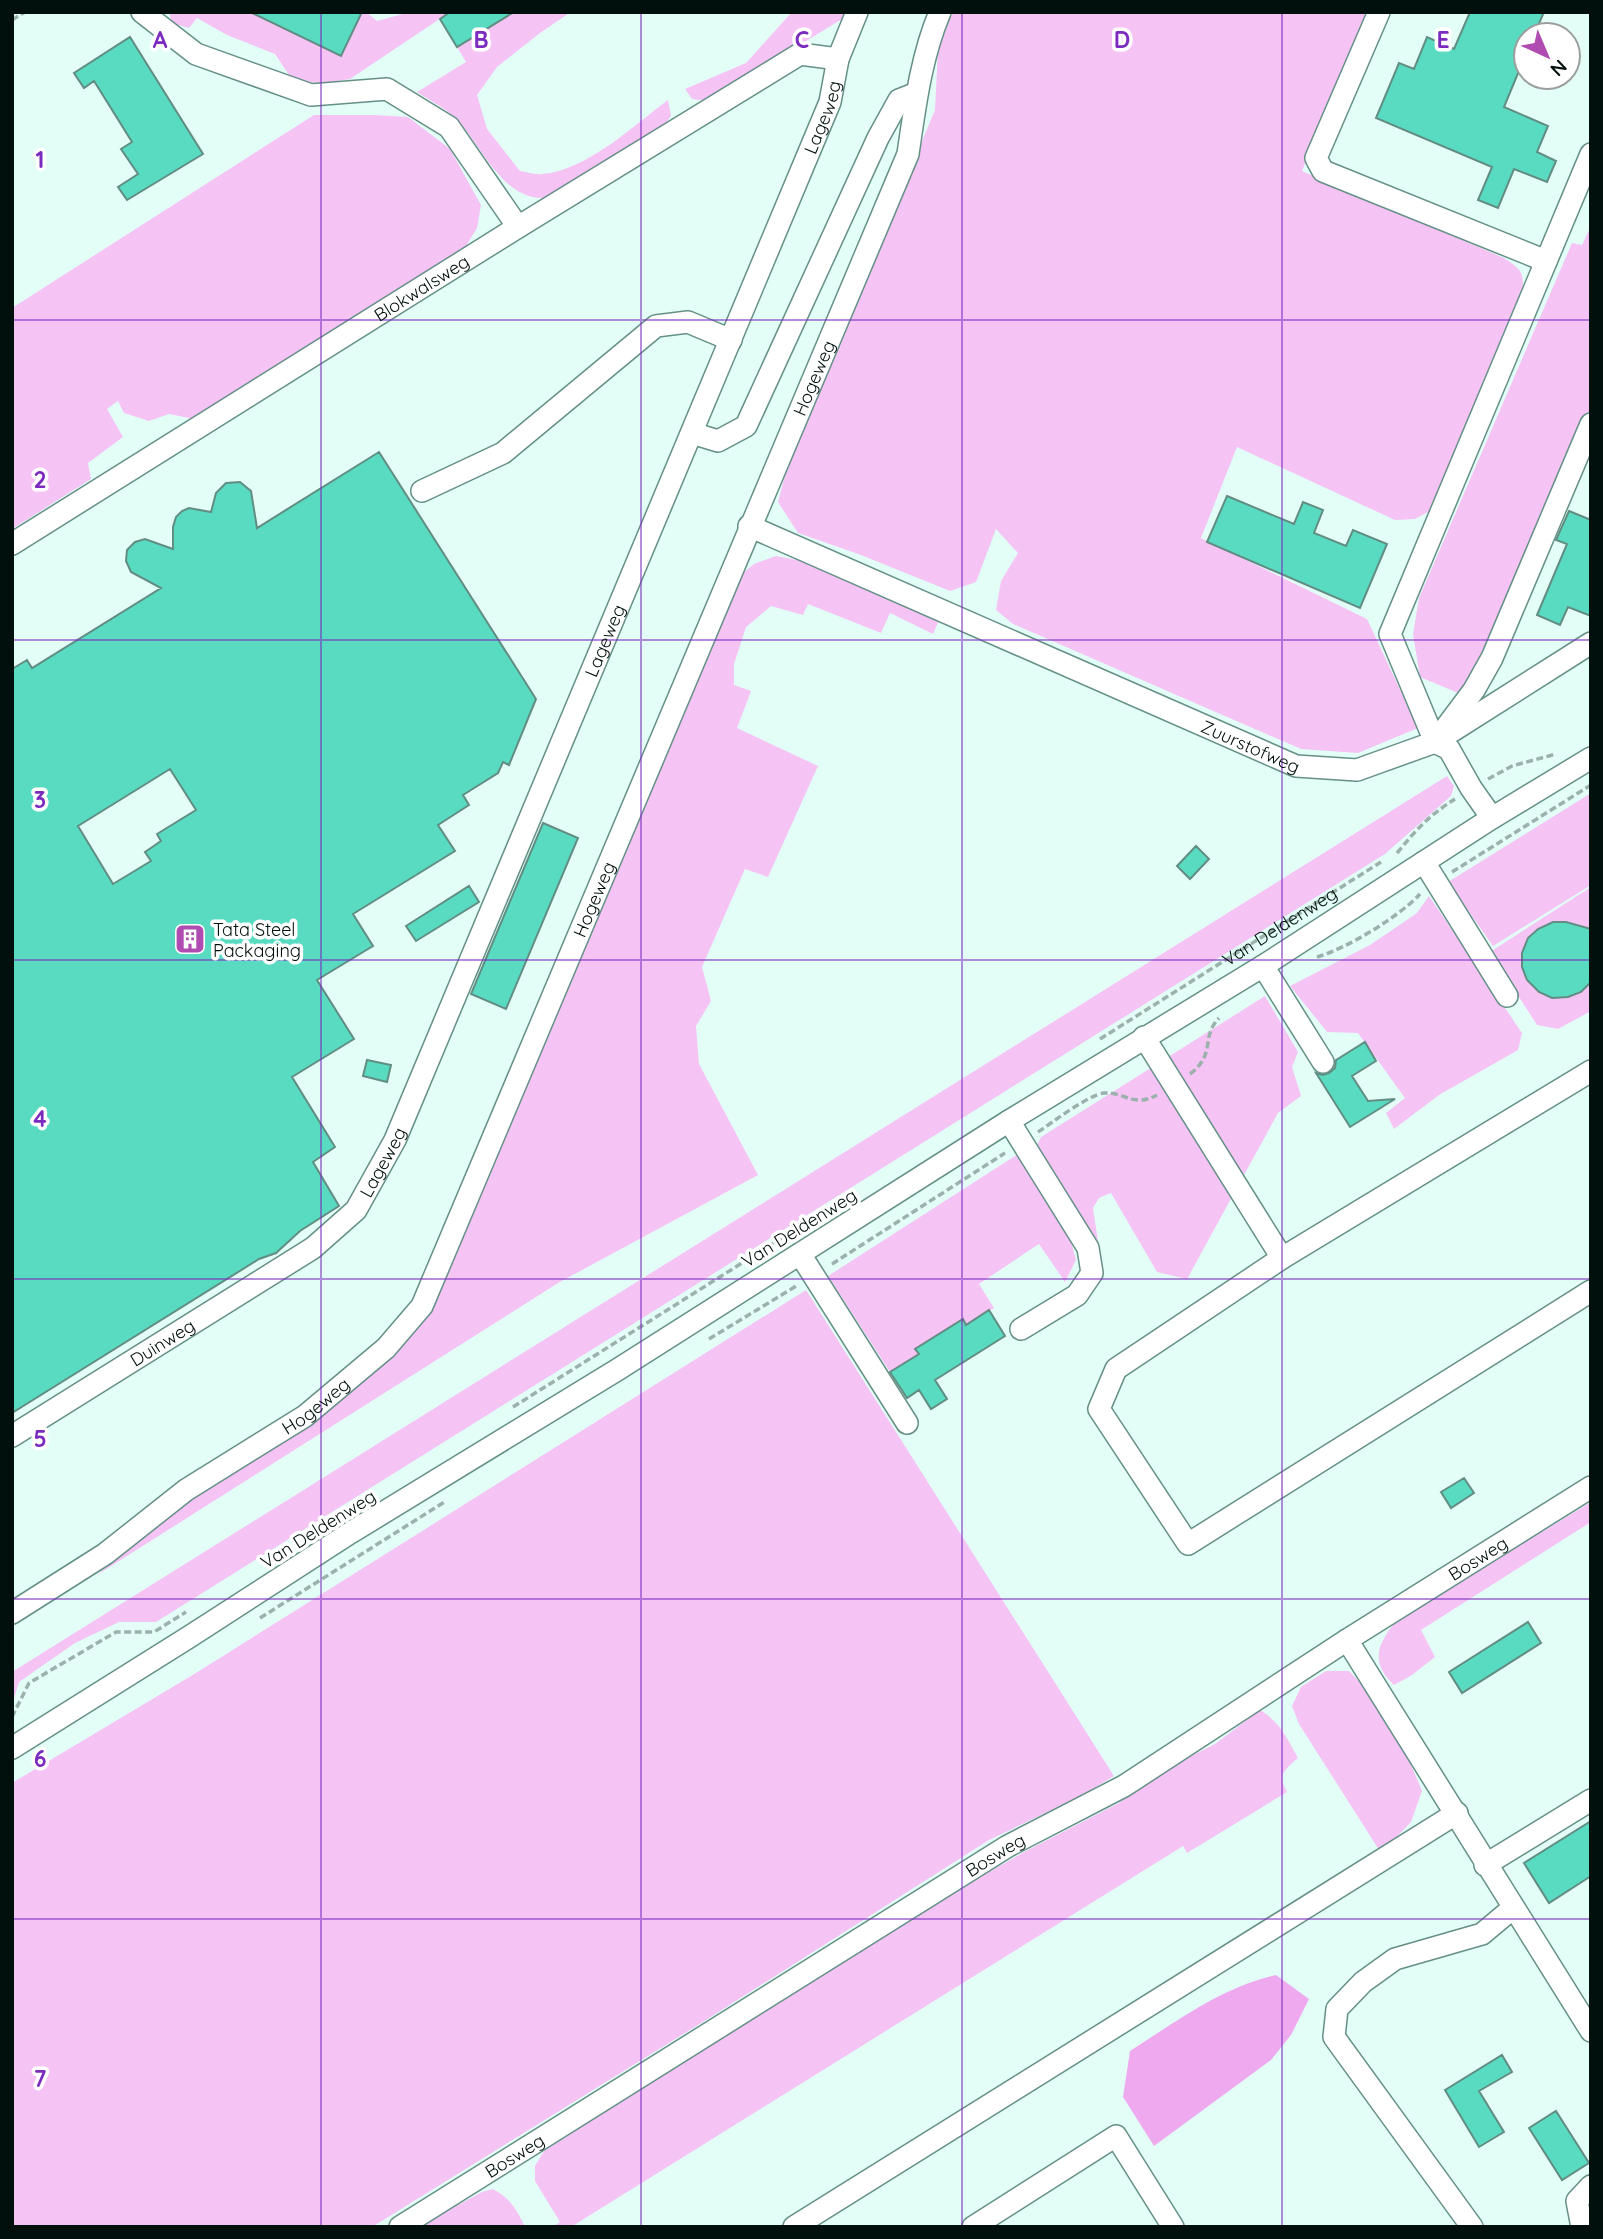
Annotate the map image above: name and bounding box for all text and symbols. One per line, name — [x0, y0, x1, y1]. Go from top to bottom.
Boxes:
north arrow — [1512, 21, 1582, 91]
text: A — [153, 25, 168, 54]
text: B — [473, 25, 489, 54]
text: C — [795, 25, 809, 54]
text: D — [1114, 25, 1130, 54]
text: E — [1436, 25, 1450, 54]
text: N — [1545, 55, 1572, 82]
street label: Lageweg — [798, 79, 845, 157]
text: 1 — [36, 145, 44, 174]
street label: Blokwalsweg — [369, 249, 473, 326]
street label: Hogeweg — [787, 337, 840, 419]
text: 2 — [33, 465, 47, 494]
street label: Lageweg — [579, 601, 630, 680]
street label: Zuurstofweg — [1198, 714, 1304, 778]
text: 3 — [34, 785, 46, 814]
street label: Hogeweg — [567, 858, 620, 941]
street label: Van Deldenweg — [1218, 881, 1341, 971]
place label: Tata Steel Packaging — [213, 918, 301, 962]
building icon: Tata Steel Packaging — [173, 922, 207, 956]
text: 4 — [33, 1104, 47, 1133]
street label: Lageweg — [354, 1124, 411, 1201]
street label: Van Deldenweg — [737, 1183, 861, 1273]
street label: Duinweg — [125, 1313, 199, 1371]
street label: Hogeweg — [277, 1372, 354, 1439]
text: 5 — [33, 1424, 47, 1453]
street label: Van Deldenweg — [256, 1484, 380, 1574]
street label: Bosweg — [1444, 1531, 1512, 1585]
text: 6 — [34, 1744, 46, 1773]
street label: Bosweg — [961, 1828, 1029, 1881]
text: 7 — [34, 2064, 47, 2093]
street label: Bosweg — [480, 2128, 548, 2183]

